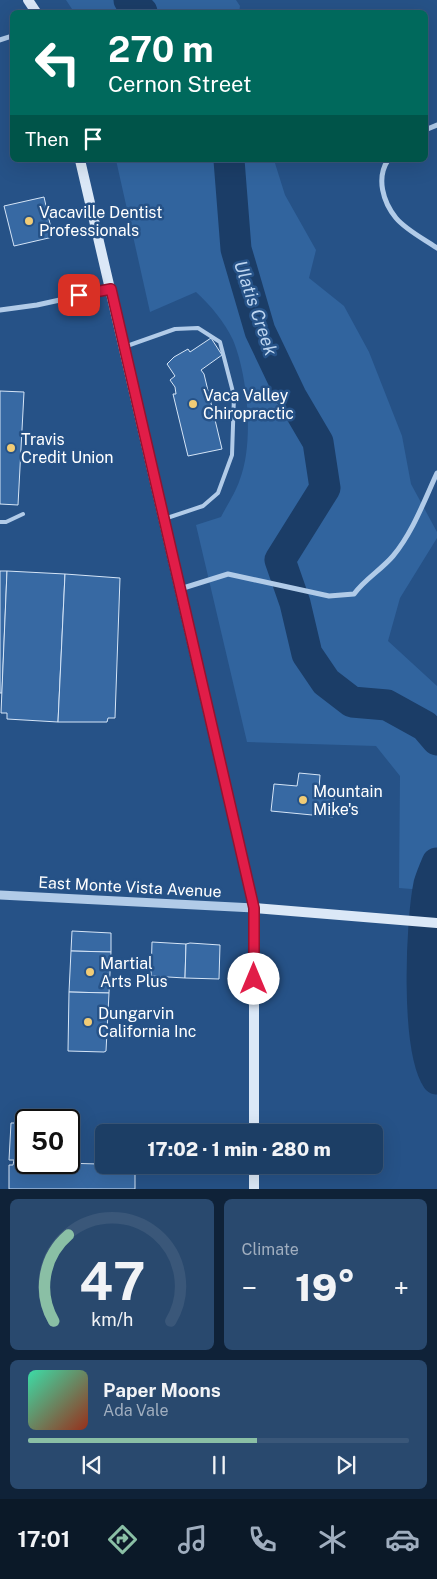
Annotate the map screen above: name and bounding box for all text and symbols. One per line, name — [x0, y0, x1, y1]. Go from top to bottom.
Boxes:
text: 270 m — [108, 29, 214, 70]
icon: left — [25, 30, 90, 95]
text: Cernon Street — [108, 71, 252, 97]
icon: arrive — [79, 125, 107, 153]
text: Then — [25, 128, 69, 150]
place label: Vacaville Dentist Professionals — [39, 203, 163, 240]
marker: Vacaville Dentist Professionals — [23, 215, 35, 227]
water label: Ulatis Creek — [230, 258, 282, 358]
pin — [58, 274, 100, 316]
icon: arrive — [65, 281, 93, 309]
place label: Vaca Valley Chiropractic — [203, 386, 294, 423]
marker: Vaca Valley Chiropractic — [187, 398, 199, 410]
place label: Travis Credit Union — [21, 430, 114, 467]
marker: Travis Credit Union — [5, 442, 17, 454]
place label: Mountain Mike's — [313, 782, 383, 819]
marker: Mountain Mike's — [297, 794, 309, 806]
street label: East Monte Vista Avenue — [38, 873, 222, 901]
position arrow — [227, 952, 279, 1004]
place label: Martial Arts Plus — [100, 954, 168, 991]
marker: Martial Arts Plus — [84, 966, 96, 978]
place label: Dungarvin California Inc — [98, 1004, 196, 1041]
marker: Dungarvin California Inc — [82, 1016, 94, 1028]
speed limit sign: 50 — [15, 1109, 80, 1174]
text: 17:02 · 1 min · 280 m — [147, 1138, 331, 1160]
text: Climate — [242, 1240, 299, 1259]
text: 47 — [78, 1251, 145, 1312]
text: 19° — [295, 1265, 355, 1310]
text: − — [242, 1271, 257, 1304]
text: + — [393, 1271, 409, 1304]
text: km/h — [91, 1309, 133, 1330]
text: Paper Moons — [103, 1379, 221, 1401]
text: Ada Vale — [103, 1401, 168, 1420]
icon: previous — [78, 1451, 106, 1479]
icon: pause — [205, 1451, 233, 1479]
icon: next — [332, 1451, 360, 1479]
icon: directions — [105, 1522, 140, 1557]
icon: music — [175, 1522, 210, 1557]
icon: phone — [245, 1522, 280, 1557]
icon: climate — [315, 1522, 350, 1557]
icon: car — [385, 1522, 420, 1557]
text: 17:01 — [17, 1526, 70, 1552]

